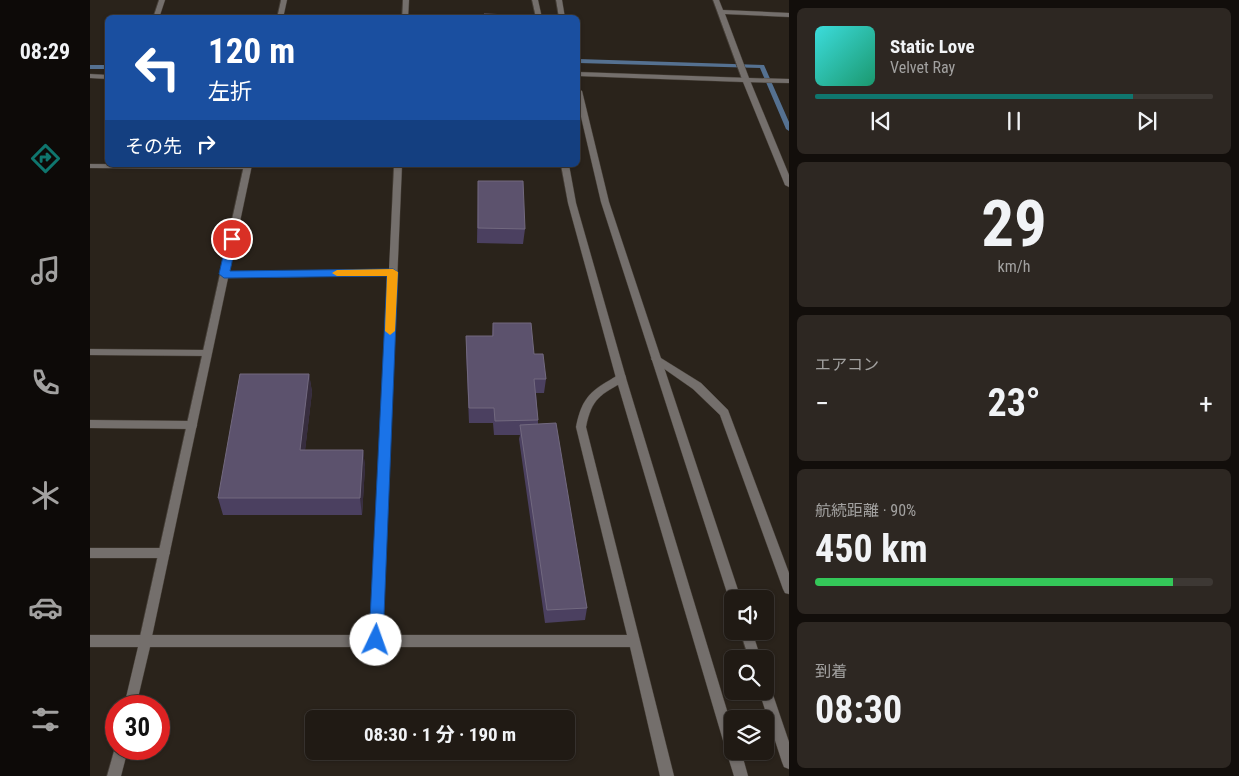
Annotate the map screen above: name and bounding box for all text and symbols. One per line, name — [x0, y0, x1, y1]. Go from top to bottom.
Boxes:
text: 120 m — [208, 31, 295, 72]
icon: left — [125, 35, 190, 100]
text: Static Love — [890, 35, 975, 58]
text: 08:29 — [20, 39, 70, 64]
text: Velvet Ray — [890, 58, 955, 77]
text: 左折 — [208, 79, 252, 104]
icon: previous — [867, 107, 895, 135]
icon: pause — [1000, 107, 1028, 135]
icon: next — [1133, 107, 1161, 135]
icon: right — [192, 130, 220, 158]
text: その先 — [125, 135, 182, 158]
icon: directions — [28, 141, 63, 176]
text: 29 — [981, 186, 1047, 262]
pin — [211, 218, 253, 260]
icon: arrive — [218, 225, 246, 253]
icon: music — [28, 253, 63, 288]
text: km/h — [998, 257, 1030, 276]
text: エアコン — [815, 355, 879, 374]
icon: phone — [28, 365, 63, 400]
text: 23° — [987, 381, 1041, 425]
text: − — [815, 387, 829, 420]
text: + — [1199, 387, 1213, 420]
icon: climate — [28, 478, 63, 513]
text: 航続距離 · 90% — [815, 501, 916, 520]
text: 450 km — [815, 527, 928, 571]
icon: car — [28, 590, 63, 625]
map controls — [724, 590, 774, 760]
button: sound — [724, 590, 774, 640]
position arrow — [349, 613, 401, 665]
button: search — [724, 650, 774, 700]
text: 到着 — [815, 662, 847, 681]
text: 08:30 — [815, 688, 902, 732]
speed limit sign: 30 — [105, 695, 170, 760]
icon: filters — [28, 702, 63, 737]
button: layers — [724, 710, 774, 760]
text: 08:30 · 1 分 · 190 m — [364, 723, 516, 746]

